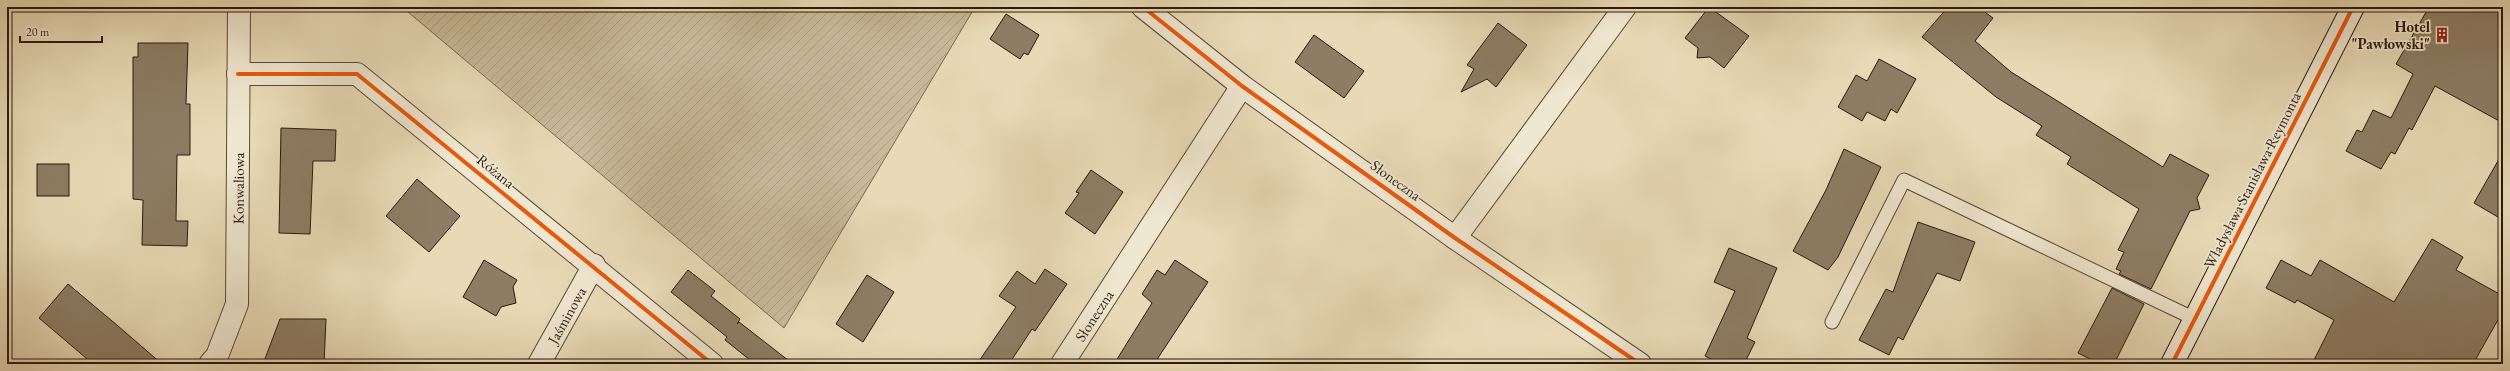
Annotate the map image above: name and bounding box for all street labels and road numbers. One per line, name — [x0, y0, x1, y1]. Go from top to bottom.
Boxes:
street label: Władysława Stanisława Reymonta — [2199, 88, 2305, 272]
street label: Różana — [473, 150, 519, 192]
street label: Konwaliowa — [228, 152, 248, 224]
street label: Słoneczna — [1367, 155, 1425, 205]
street label: Jaśminowa — [542, 283, 590, 349]
street label: Słoneczna — [1070, 286, 1117, 345]

